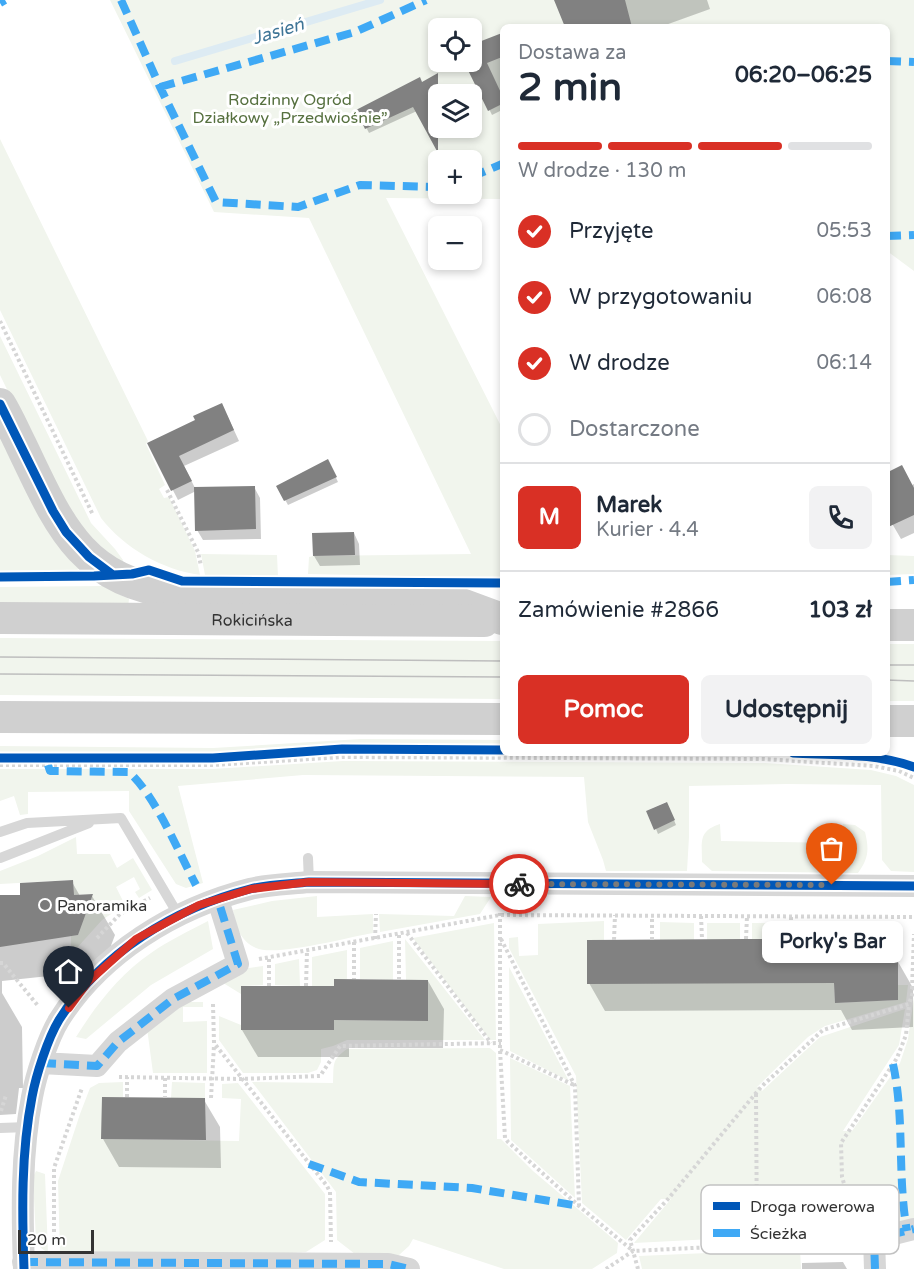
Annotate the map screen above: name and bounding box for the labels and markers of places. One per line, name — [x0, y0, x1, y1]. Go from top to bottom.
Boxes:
pin — [806, 823, 857, 885]
place label: Panoramika — [57, 896, 147, 916]
marker: Panoramika — [38, 898, 52, 912]
callout: Porky's Bar — [762, 921, 902, 963]
pin — [43, 946, 94, 1008]

